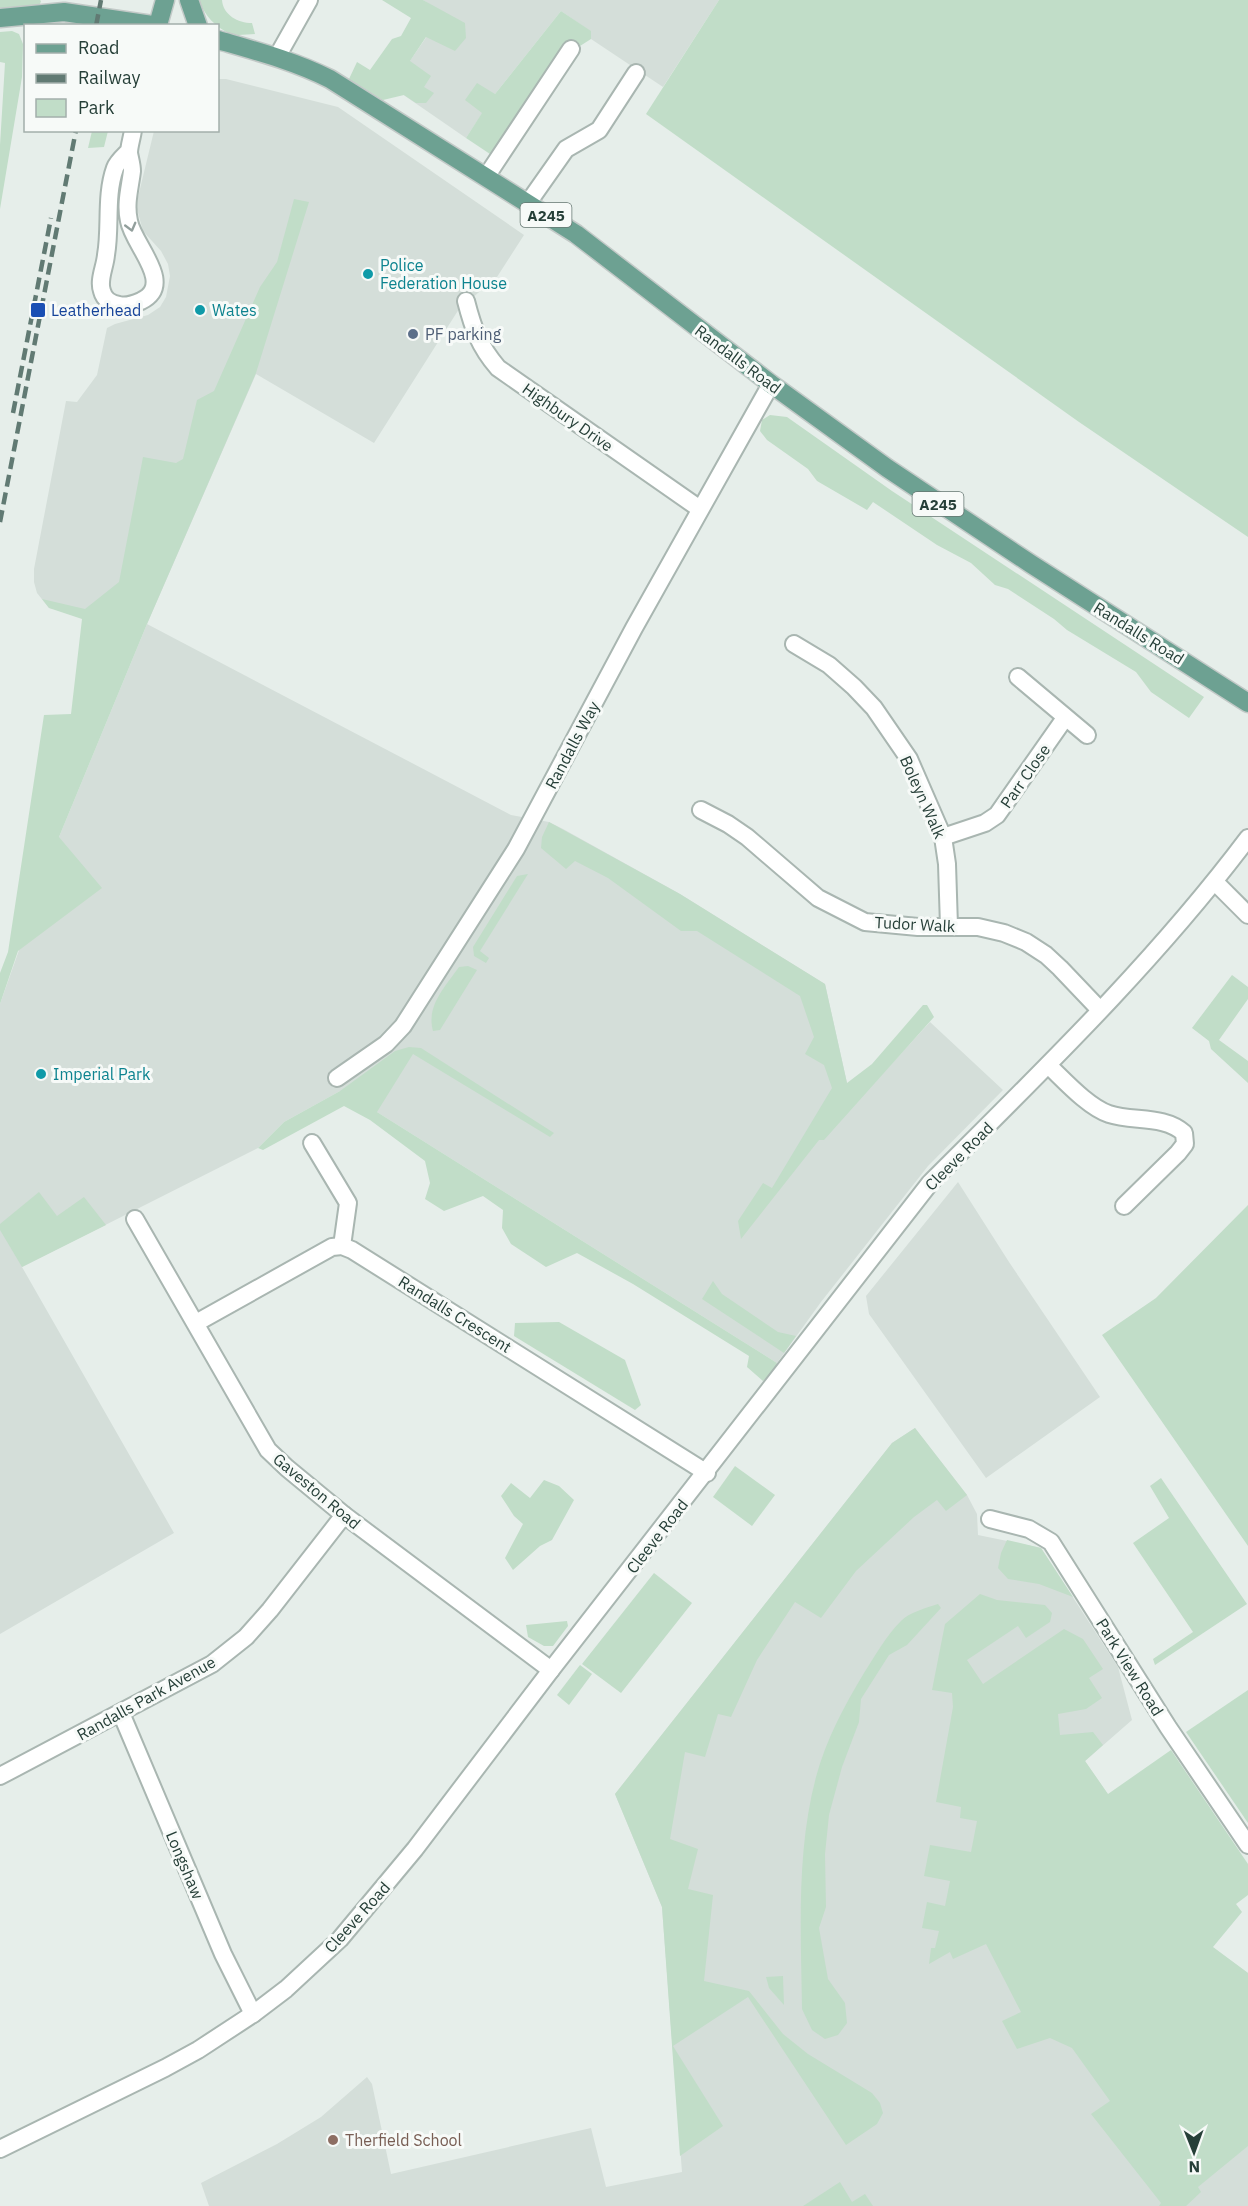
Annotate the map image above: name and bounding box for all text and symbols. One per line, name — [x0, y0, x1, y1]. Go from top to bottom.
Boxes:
legend — [24, 24, 219, 132]
text: Road — [78, 36, 119, 59]
text: Railway — [78, 66, 140, 89]
text: Park — [78, 96, 115, 119]
road number: A245 — [520, 203, 572, 227]
one-way arrow — [124, 221, 136, 232]
place label: Police Federation House — [380, 255, 507, 293]
marker: Police Federation House — [361, 267, 375, 281]
place label: Leatherhead — [51, 300, 141, 320]
place label: Wates — [212, 300, 257, 320]
marker: Leatherhead — [29, 301, 47, 319]
marker: Wates — [193, 303, 207, 317]
street label: Randalls Road — [691, 320, 785, 398]
place label: PF parking — [425, 324, 502, 344]
marker: PF parking — [406, 327, 420, 341]
street label: Highbury Drive — [519, 378, 617, 456]
road number: A245 — [912, 492, 964, 516]
street label: Randalls Road — [1090, 597, 1188, 669]
street label: Randalls Way — [541, 698, 603, 792]
street label: Parr Close — [996, 740, 1054, 812]
street label: Boleyn Walk — [896, 752, 950, 842]
street label: Tudor Walk — [874, 912, 956, 936]
place label: Imperial Park — [53, 1064, 151, 1084]
marker: Imperial Park — [34, 1067, 48, 1081]
street label: Cleeve Road — [921, 1118, 997, 1194]
street label: Randalls Crescent — [395, 1271, 515, 1357]
street label: Gaveston Road — [269, 1449, 365, 1533]
street label: Cleeve Road — [622, 1495, 692, 1577]
street label: Park View Road — [1092, 1614, 1168, 1720]
street label: Randalls Park Avenue — [73, 1652, 219, 1744]
street label: Longshaw — [162, 1828, 208, 1902]
street label: Cleeve Road — [320, 1877, 394, 1957]
north arrow — [1164, 2122, 1224, 2182]
place label: Therfield School — [345, 2130, 462, 2150]
marker: Therfield School — [326, 2133, 340, 2147]
text: N — [1188, 2157, 1200, 2177]

